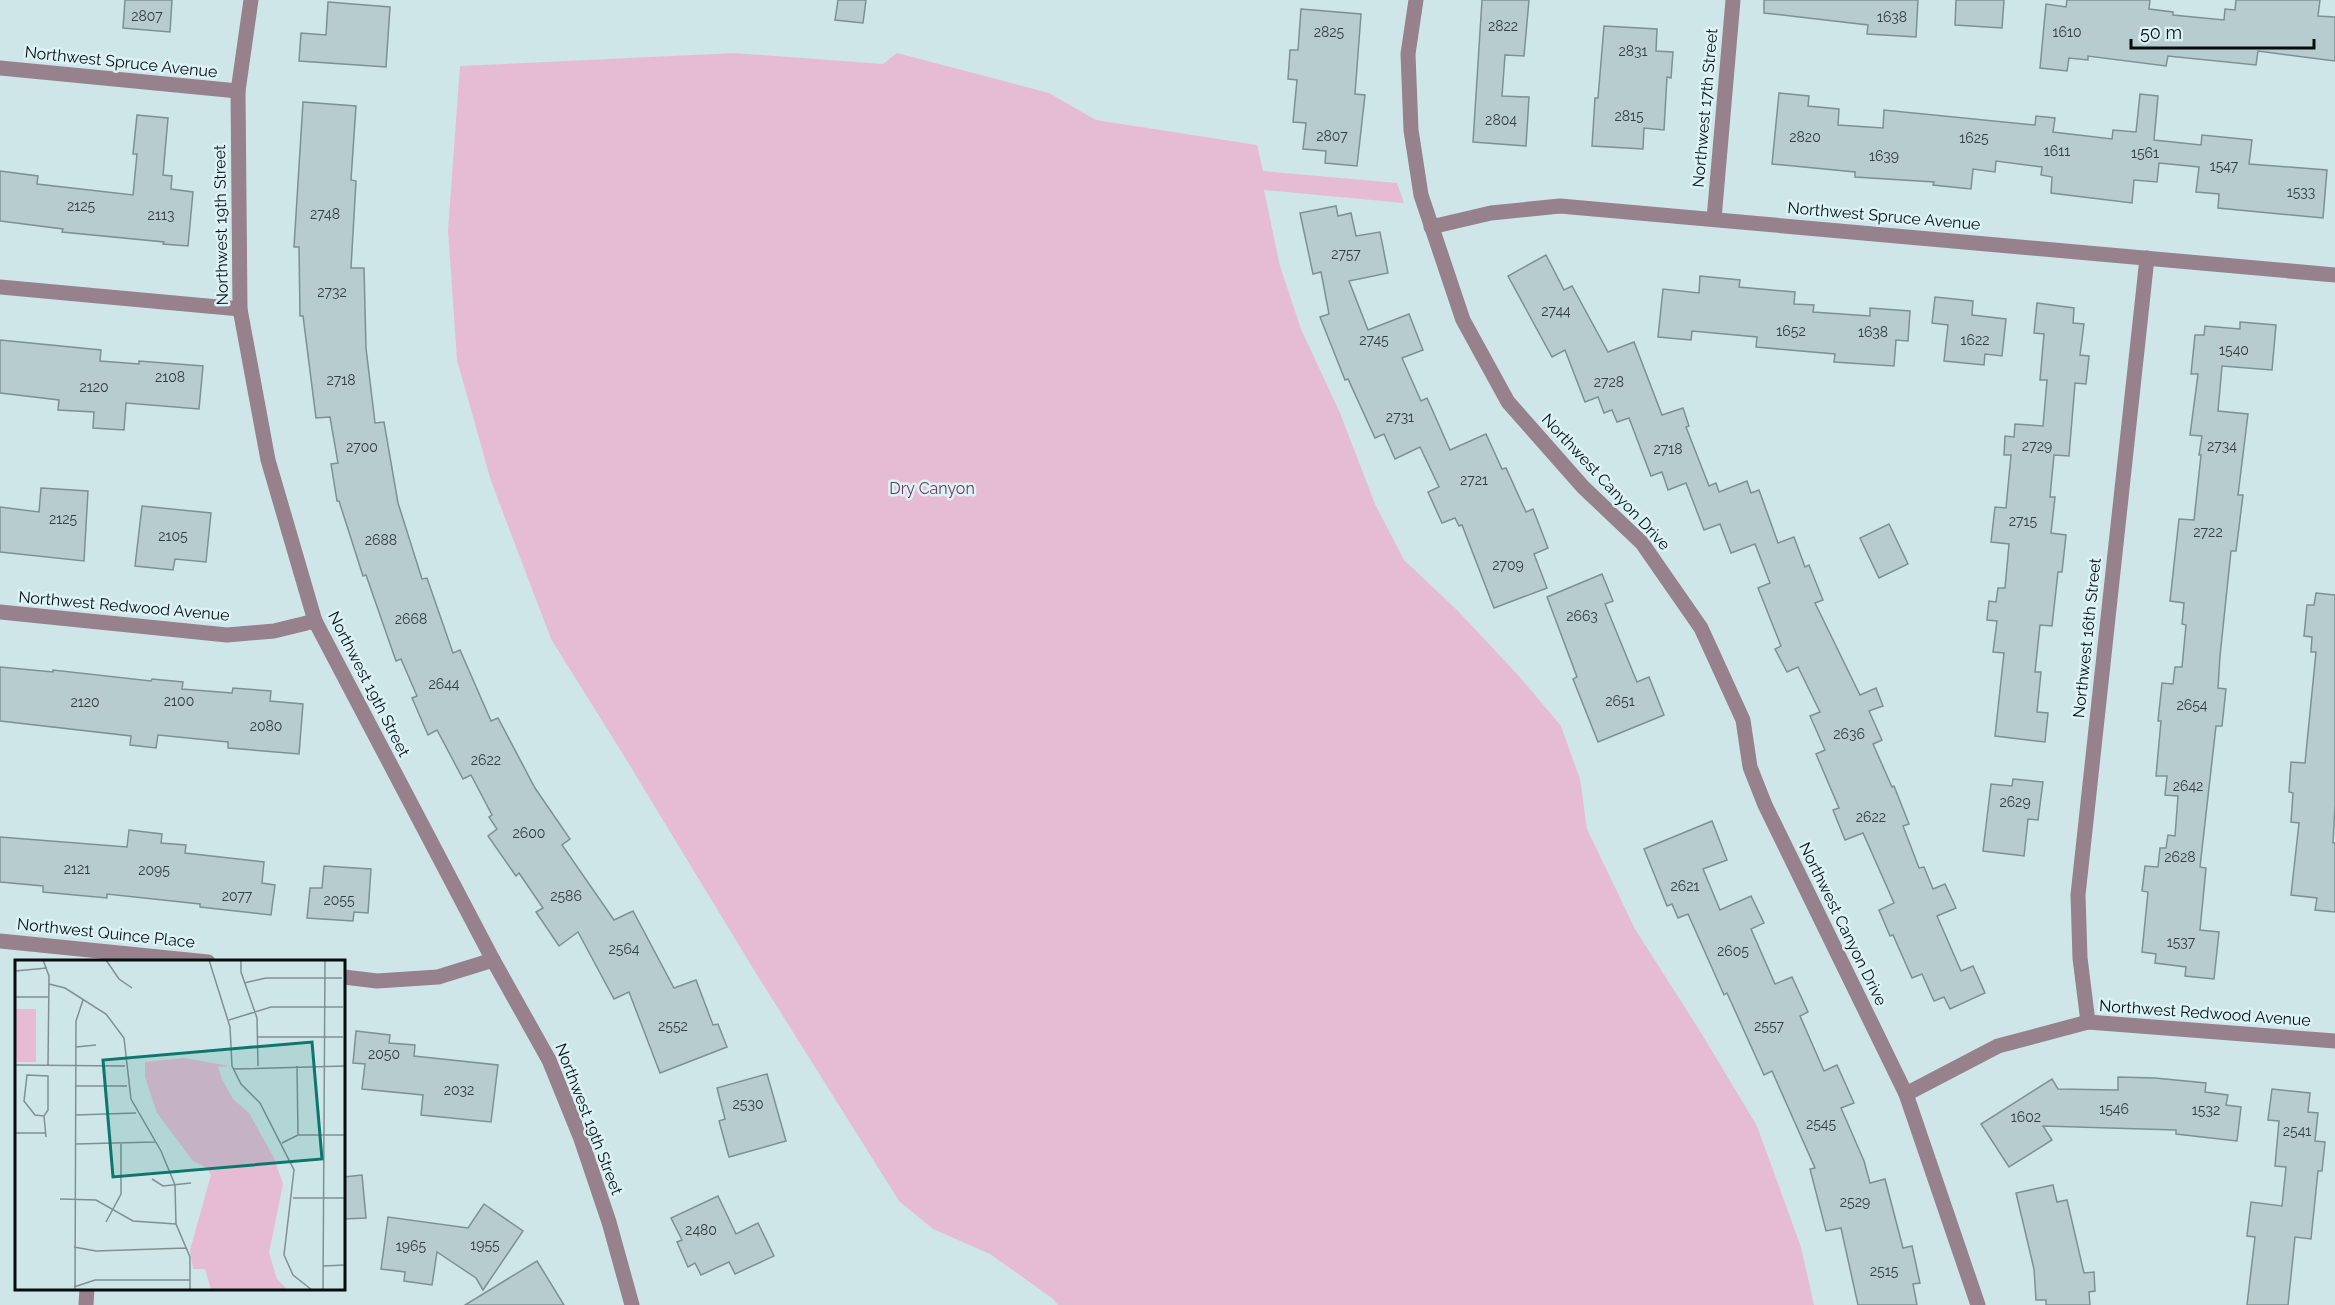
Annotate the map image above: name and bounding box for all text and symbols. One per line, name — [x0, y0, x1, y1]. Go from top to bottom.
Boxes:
house number: 2807 — [131, 8, 163, 24]
house number: 1638 — [1877, 9, 1907, 25]
scale bar — [2131, 12, 2314, 50]
house number: 2822 — [1488, 18, 1518, 34]
text: 50 m — [2140, 22, 2182, 43]
house number: 2825 — [1314, 24, 1345, 40]
house number: 1610 — [2053, 24, 2082, 40]
street label: Northwest 17th Street — [1689, 27, 1721, 188]
street label: Northwest Spruce Avenue — [24, 42, 218, 82]
house number: 2831 — [1618, 43, 1648, 59]
house number: 2815 — [1614, 108, 1644, 124]
house number: 2804 — [1485, 112, 1517, 128]
house number: 2807 — [1316, 128, 1348, 144]
house number: 2820 — [1789, 129, 1821, 145]
house number: 1625 — [1959, 130, 1989, 146]
house number: 1611 — [2044, 143, 2070, 159]
street label: Northwest 19th Street — [210, 144, 232, 305]
house number: 1561 — [2131, 145, 2159, 161]
house number: 1639 — [1869, 148, 1899, 164]
house number: 1547 — [2210, 158, 2239, 174]
house number: 1533 — [2287, 184, 2315, 200]
house number: 2125 — [67, 198, 95, 214]
street label: Northwest Spruce Avenue — [1787, 198, 1981, 234]
house number: 2748 — [310, 206, 340, 222]
house number: 2113 — [148, 207, 174, 223]
house number: 2757 — [1331, 246, 1361, 262]
house number: 2732 — [317, 284, 347, 300]
house number: 2744 — [1541, 303, 1571, 319]
house number: 1652 — [1776, 323, 1806, 339]
house number: 1638 — [1858, 324, 1888, 340]
house number: 2745 — [1359, 332, 1389, 348]
house number: 1622 — [1960, 332, 1990, 348]
house number: 1540 — [2219, 342, 2249, 358]
house number: 2108 — [155, 369, 185, 385]
house number: 2718 — [326, 372, 356, 388]
house number: 2728 — [1594, 374, 1624, 390]
house number: 2120 — [79, 379, 109, 395]
house number: 2731 — [1386, 409, 1414, 425]
street label: Northwest Canyon Drive — [1538, 410, 1674, 554]
house number: 2729 — [2022, 438, 2052, 454]
house number: 2734 — [2207, 438, 2237, 454]
house number: 2700 — [346, 439, 378, 455]
house number: 2718 — [1653, 441, 1683, 457]
house number: 2721 — [1460, 472, 1488, 488]
park label: Dry Canyon — [889, 479, 975, 498]
house number: 2125 — [49, 511, 77, 527]
house number: 2715 — [2009, 513, 2038, 529]
house number: 2722 — [2193, 524, 2223, 540]
house number: 2105 — [158, 528, 188, 544]
house number: 2688 — [365, 532, 397, 548]
street label: Northwest 16th Street — [2069, 556, 2105, 719]
house number: 2709 — [1492, 557, 1524, 573]
street label: Northwest Redwood Avenue — [18, 587, 230, 625]
street label: Northwest 19th Street — [324, 608, 414, 760]
house number: 2663 — [1566, 608, 1598, 624]
house number: 2668 — [395, 611, 427, 627]
house number: 2644 — [428, 676, 460, 692]
house number: 2100 — [164, 693, 194, 709]
house number: 2651 — [1605, 693, 1635, 709]
house number: 2120 — [70, 694, 100, 710]
house number: 2654 — [2176, 697, 2208, 713]
house number: 2080 — [250, 718, 282, 734]
house number: 2636 — [1833, 726, 1865, 742]
house number: 2622 — [471, 752, 501, 768]
house number: 2642 — [2173, 778, 2203, 794]
house number: 2629 — [1999, 794, 2031, 810]
house number: 2622 — [1856, 809, 1886, 825]
house number: 2600 — [513, 825, 545, 841]
street label: Northwest Canyon Drive — [1795, 839, 1891, 1009]
house number: 2628 — [2164, 849, 2196, 865]
house number: 2121 — [64, 861, 90, 877]
house number: 2095 — [138, 862, 170, 878]
house number: 2621 — [1670, 878, 1700, 894]
house number: 2077 — [222, 888, 253, 904]
house number: 2586 — [550, 888, 582, 904]
house number: 2055 — [323, 892, 355, 908]
street label: Northwest Quince Place — [16, 914, 196, 952]
house number: 1537 — [2167, 934, 2196, 950]
house number: 2564 — [608, 941, 640, 957]
house number: 2605 — [1717, 943, 1749, 959]
inset map — [15, 960, 345, 1290]
street label: Northwest Redwood Avenue — [2099, 996, 2311, 1030]
house number: 2552 — [658, 1018, 688, 1034]
house number: 2557 — [1754, 1018, 1785, 1034]
street label: Northwest 19th Street — [551, 1041, 627, 1198]
house number: 2050 — [368, 1046, 400, 1062]
house number: 2032 — [444, 1082, 474, 1098]
house number: 2530 — [733, 1096, 763, 1112]
house number: 1546 — [2099, 1101, 2129, 1117]
house number: 1532 — [2192, 1102, 2220, 1118]
house number: 1602 — [2011, 1109, 2041, 1125]
house number: 2545 — [1806, 1116, 1836, 1132]
house number: 2541 — [2283, 1123, 2311, 1139]
house number: 2529 — [1840, 1194, 1870, 1210]
house number: 2480 — [685, 1222, 717, 1238]
house number: 1955 — [470, 1237, 500, 1253]
house number: 1965 — [396, 1238, 426, 1254]
house number: 2515 — [1870, 1263, 1899, 1279]

